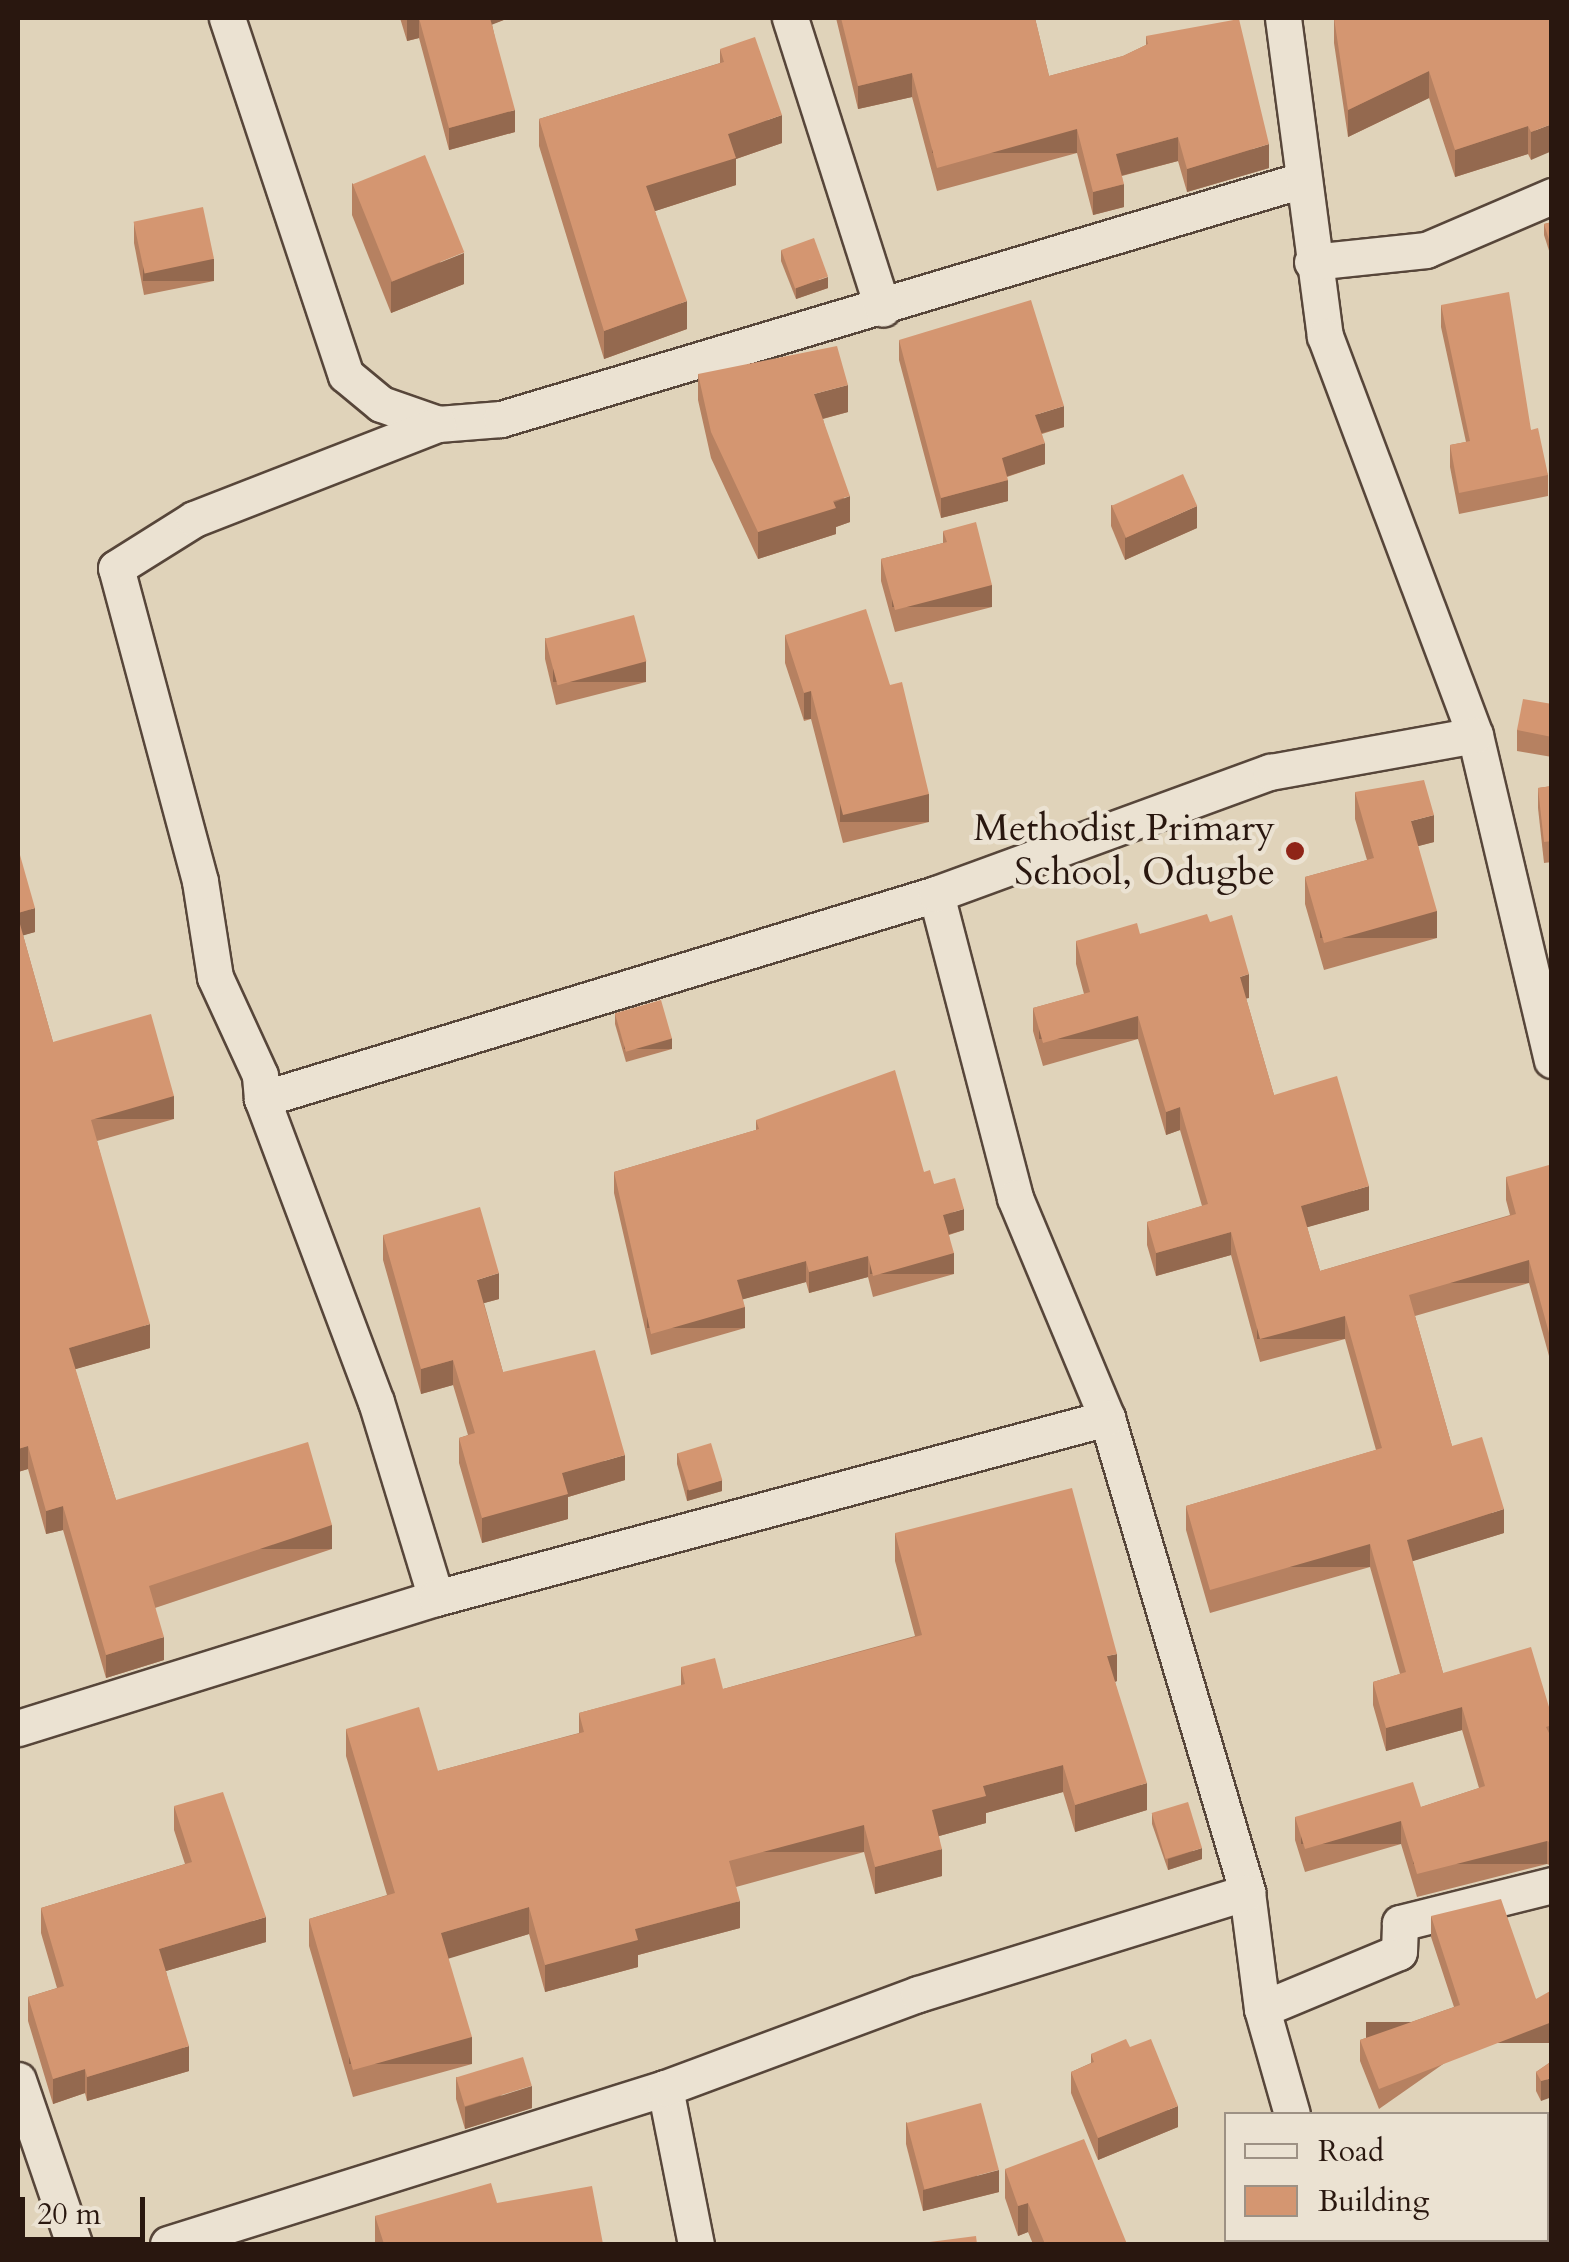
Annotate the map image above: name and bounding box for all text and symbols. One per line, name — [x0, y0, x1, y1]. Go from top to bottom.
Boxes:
place label: Methodist Primary School, Odugbe — [973, 806, 1275, 896]
marker: Methodist Primary School, Odugbe — [1284, 840, 1306, 862]
legend — [1224, 2112, 1549, 2242]
text: Road — [1318, 2131, 1384, 2172]
scale bar — [25, 2177, 150, 2239]
text: Building — [1318, 2181, 1429, 2222]
text: 20 m — [37, 2194, 101, 2235]

